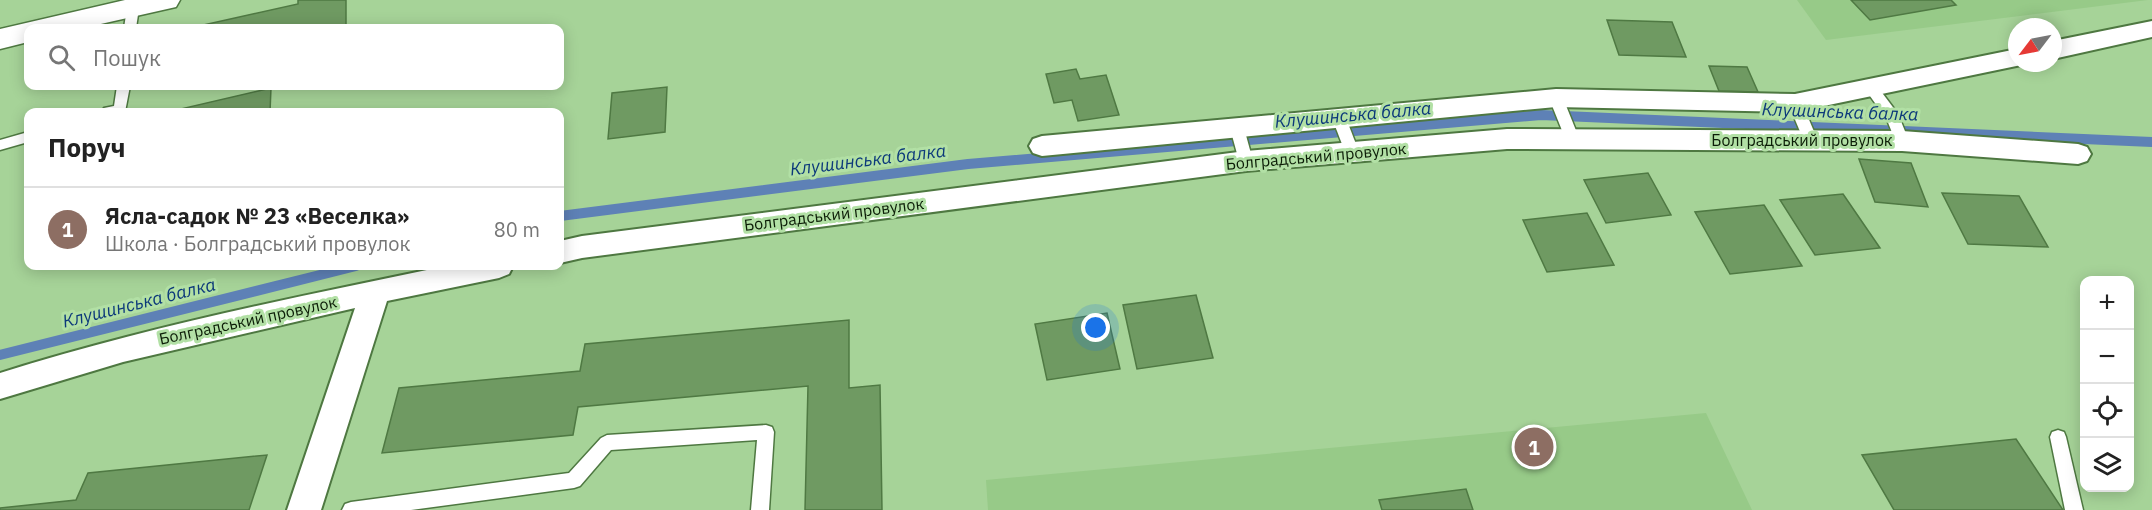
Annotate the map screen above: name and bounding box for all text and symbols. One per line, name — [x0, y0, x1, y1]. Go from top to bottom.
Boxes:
north arrow — [2008, 18, 2062, 72]
search box — [24, 24, 564, 90]
icon: search — [45, 41, 78, 74]
text: Пошук — [93, 43, 161, 72]
water label: Клушинська балка — [1274, 96, 1432, 133]
water label: Клушинська балка — [1761, 97, 1919, 126]
text: Поруч — [48, 130, 126, 164]
street label: Болградський провулок — [1711, 130, 1893, 150]
street label: Болградський провулок — [1225, 138, 1407, 174]
water label: Клушинська балка — [789, 139, 947, 180]
street label: Болградський провулок — [743, 193, 925, 235]
text: Ясла-садок № 23 «Веселка» — [105, 201, 409, 230]
text: 1 — [62, 216, 74, 243]
text: 80 m — [494, 216, 540, 243]
text: Школа · Болградський провулок — [105, 230, 411, 257]
water label: Клушинська балка — [60, 272, 218, 333]
map controls — [2080, 276, 2134, 492]
button: + — [2080, 276, 2134, 330]
street label: Болградський провулок — [157, 291, 339, 349]
your location — [1081, 313, 1110, 342]
button: − — [2080, 330, 2134, 384]
button: locate — [2080, 384, 2134, 438]
pin: 1 — [1514, 424, 1553, 470]
button: layers — [2080, 438, 2134, 492]

